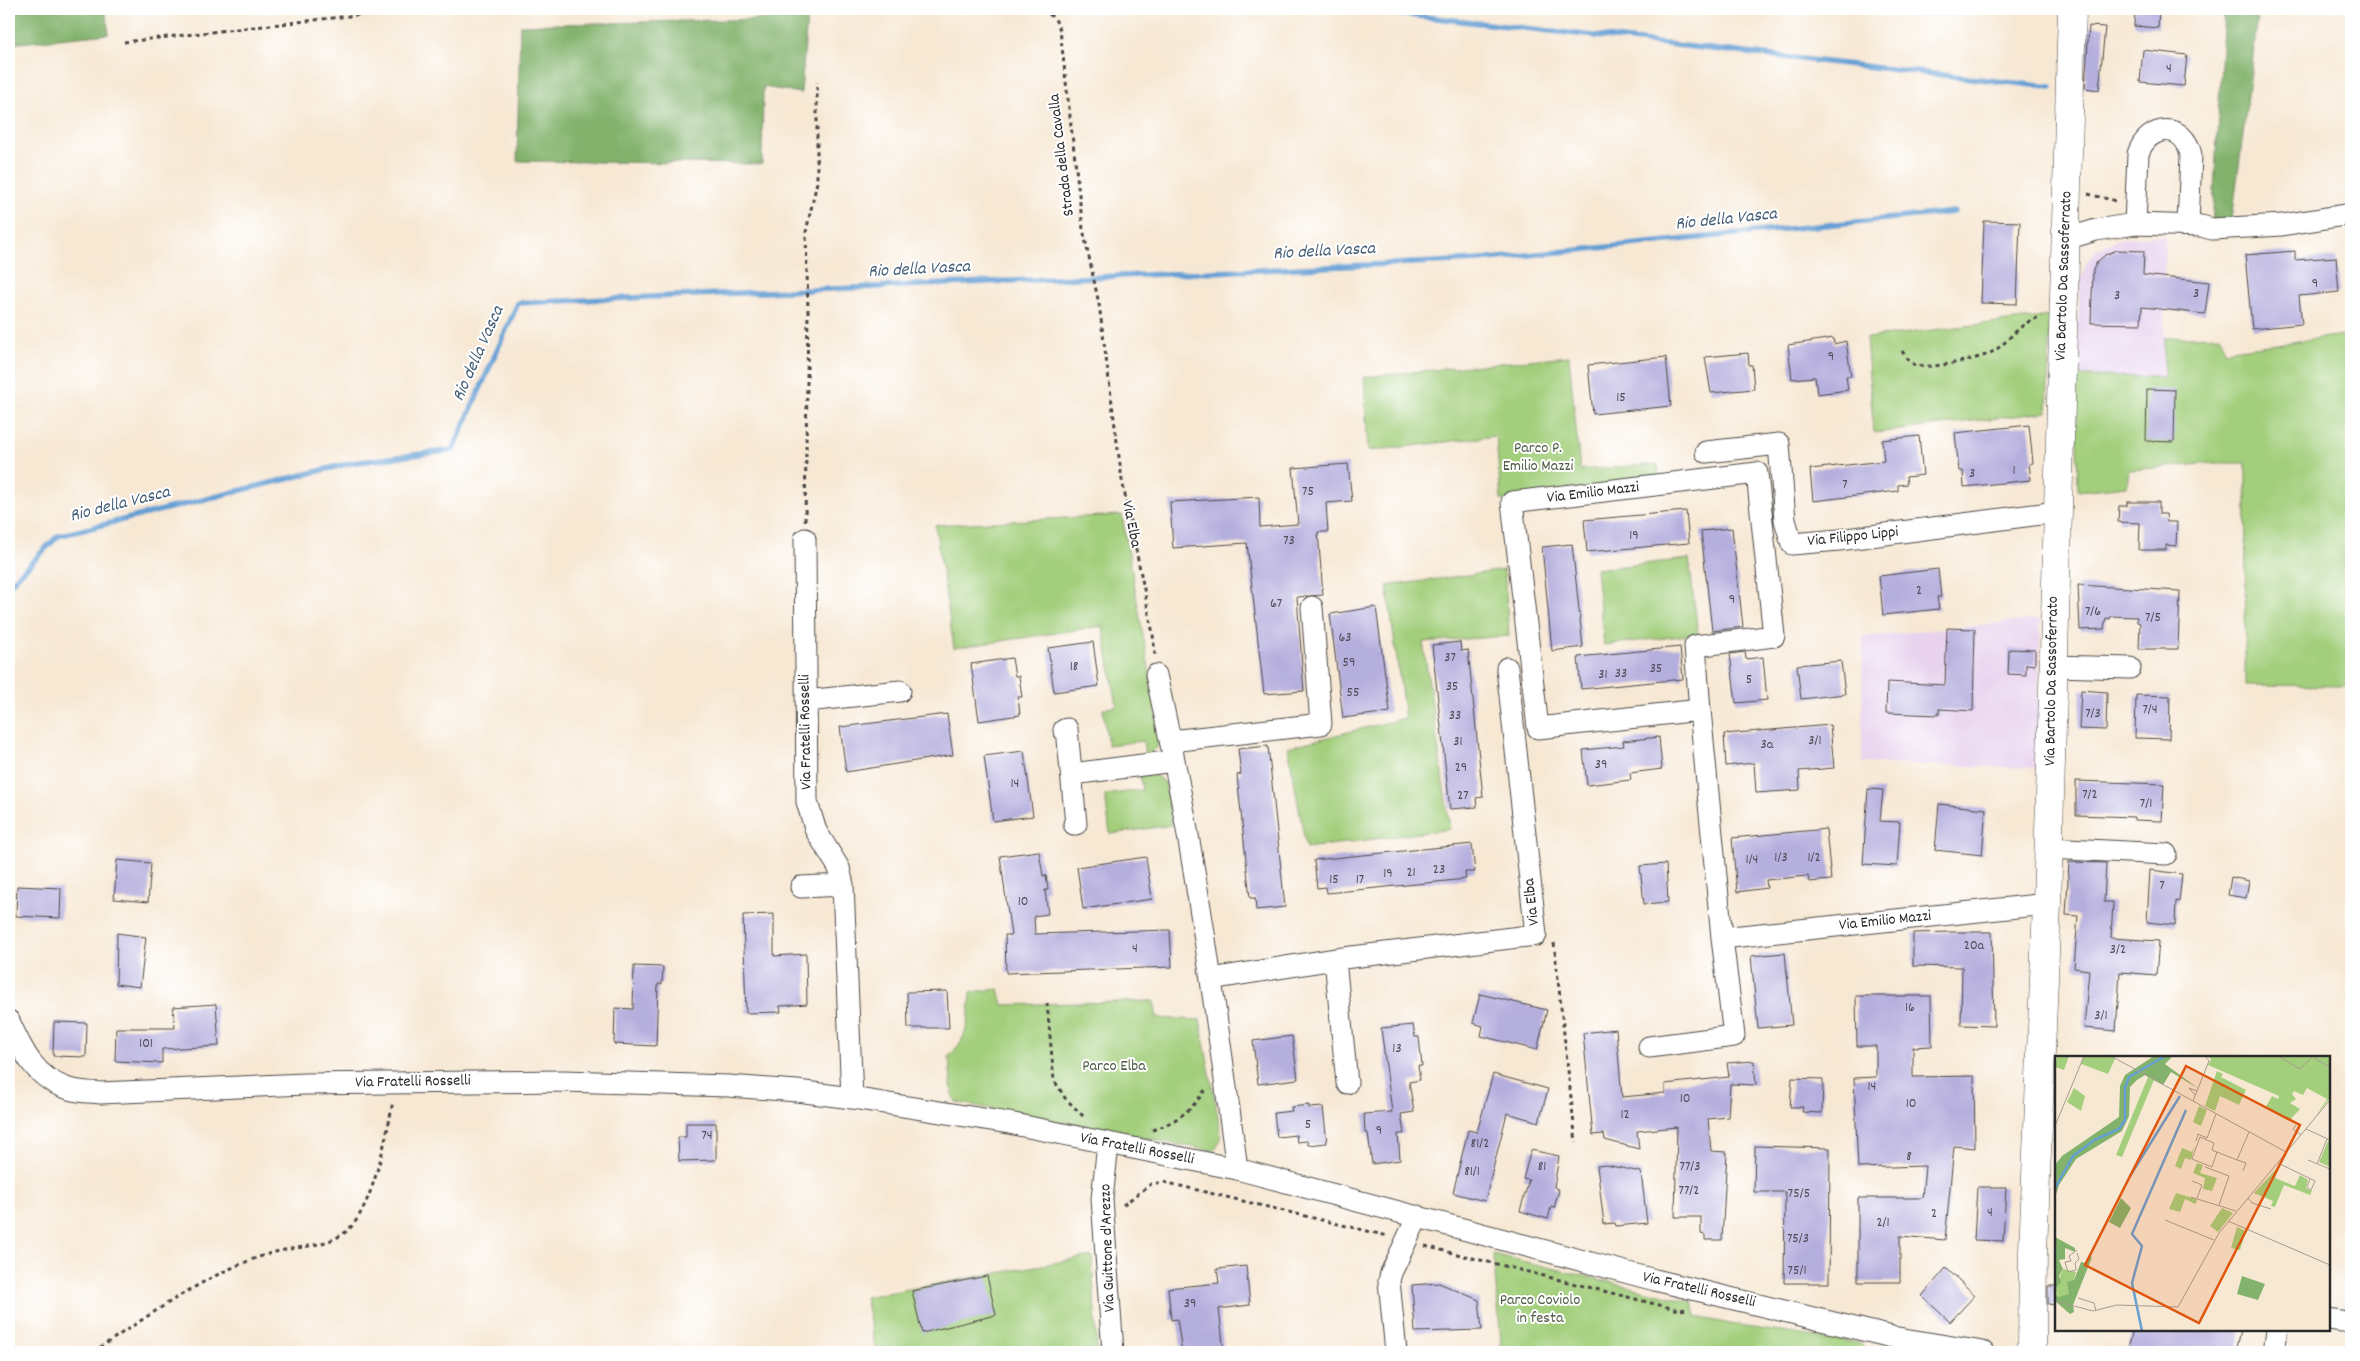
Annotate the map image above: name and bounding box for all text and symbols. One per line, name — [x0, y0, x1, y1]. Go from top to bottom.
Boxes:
house number: 4 — [2166, 59, 2172, 79]
street label: Strada della Cavalla — [1043, 92, 1081, 217]
street label: Via Bartolo Da Sassoferrato — [2050, 191, 2078, 361]
water label: Rio della Vasca — [1674, 202, 1780, 238]
water label: Rio della Vasca — [1272, 237, 1377, 267]
water label: Rio della Vasca — [867, 255, 972, 285]
house number: 9 — [2312, 274, 2318, 294]
house number: 3 — [2193, 284, 2199, 304]
house number: 3 — [2114, 286, 2120, 306]
water label: Rio della Vasca — [447, 301, 512, 406]
house number: 9 — [1828, 347, 1834, 367]
house number: 15 — [1616, 388, 1626, 408]
park label: Parco P. Emilio Mazzi — [1503, 437, 1573, 478]
house number: 1 — [2012, 461, 2016, 481]
house number: 3 — [1969, 464, 1975, 484]
house number: 7 — [1842, 475, 1848, 495]
street label: Via Emilio Mazzi — [1546, 476, 1640, 510]
water label: Rio della Vasca — [67, 480, 174, 529]
house number: 75 — [1302, 482, 1314, 502]
street label: Via Elba — [1115, 499, 1147, 550]
street label: Via Filippo Lippi — [1806, 521, 1900, 553]
house number: 19 — [1629, 526, 1639, 546]
house number: 73 — [1283, 531, 1295, 551]
house number: 2 — [1916, 581, 1922, 601]
house number: 9 — [1729, 590, 1735, 610]
house number: 67 — [1270, 594, 1282, 614]
street label: Via Bartolo Da Sassoferrato — [2039, 596, 2065, 766]
house number: 7/6 — [2085, 602, 2101, 622]
house number: 7/5 — [2145, 608, 2161, 628]
house number: 63 — [1338, 628, 1352, 648]
house number: 37 — [1444, 648, 1456, 668]
house number: 59 — [1343, 653, 1355, 673]
house number: 18 — [1070, 657, 1079, 677]
house number: 35 — [1650, 659, 1662, 679]
house number: 33 — [1615, 664, 1627, 684]
house number: 31 — [1598, 665, 1608, 685]
house number: 5 — [1746, 670, 1752, 690]
street label: Via Fratelli Rosselli — [793, 674, 819, 790]
house number: 35 — [1446, 677, 1458, 697]
house number: 55 — [1347, 683, 1359, 703]
house number: 7/4 — [2142, 700, 2158, 720]
house number: 7/3 — [2085, 704, 2101, 724]
house number: 33 — [1449, 706, 1461, 726]
house number: 3/1 — [1808, 731, 1822, 751]
house number: 31 — [1453, 732, 1463, 752]
house number: 3a — [1761, 735, 1774, 755]
house number: 39 — [1595, 755, 1607, 775]
house number: 29 — [1455, 758, 1467, 778]
house number: 14 — [1011, 774, 1019, 794]
house number: 7/2 — [2082, 785, 2098, 805]
house number: 27 — [1457, 786, 1469, 806]
house number: 7/1 — [2140, 794, 2152, 814]
house number: 1/3 — [1774, 848, 1788, 868]
house number: 1/2 — [1807, 848, 1821, 868]
house number: 1/4 — [1746, 850, 1758, 870]
house number: 23 — [1433, 860, 1445, 880]
house number: 21 — [1406, 863, 1416, 883]
house number: 19 — [1383, 864, 1393, 884]
house number: 15 — [1329, 870, 1339, 890]
house number: 17 — [1356, 870, 1364, 890]
house number: 7 — [2159, 876, 2165, 896]
street label: Via Elba — [1518, 877, 1546, 927]
house number: 10 — [1018, 892, 1028, 912]
street label: Via Emilio Mazzi — [1838, 905, 1932, 937]
house number: 20a — [1964, 936, 1985, 956]
house number: 4 — [1132, 939, 1138, 959]
house number: 3/2 — [2110, 940, 2126, 960]
house number: 16 — [1905, 998, 1915, 1018]
house number: 3/1 — [2094, 1006, 2108, 1026]
house number: 101 — [139, 1034, 153, 1054]
house number: 13 — [1392, 1039, 1402, 1059]
park label: Parco Elba — [1082, 1055, 1146, 1078]
inset map — [2055, 1056, 2330, 1331]
street label: Via Fratelli Rosselli — [355, 1069, 471, 1095]
house number: 14 — [1868, 1077, 1876, 1097]
house number: 10 — [1680, 1089, 1690, 1109]
house number: 10 — [1906, 1094, 1916, 1114]
house number: 12 — [1620, 1105, 1630, 1125]
house number: 5 — [1305, 1115, 1311, 1135]
house number: 9 — [1376, 1121, 1382, 1141]
house number: 74 — [701, 1126, 713, 1146]
street label: Via Fratelli Rosselli — [1078, 1127, 1196, 1171]
house number: 81/2 — [1471, 1134, 1489, 1154]
house number: 8 — [1906, 1147, 1912, 1167]
house number: 81 — [1538, 1157, 1546, 1177]
house number: 77/3 — [1680, 1157, 1700, 1177]
house number: 81/1 — [1464, 1162, 1480, 1182]
house number: 77/2 — [1679, 1181, 1699, 1201]
street label: Via Guittone d'Arezzo — [1094, 1183, 1122, 1313]
house number: 75/5 — [1788, 1184, 1810, 1204]
house number: 4 — [1987, 1203, 1993, 1223]
house number: 2 — [1931, 1204, 1937, 1224]
house number: 2/1 — [1876, 1213, 1890, 1233]
house number: 75/3 — [1787, 1229, 1809, 1249]
house number: 75/1 — [1788, 1261, 1806, 1281]
street label: Via Fratelli Rosselli — [1640, 1266, 1758, 1314]
park label: Parco Coviolo in festa — [1500, 1289, 1580, 1330]
house number: 39 — [1184, 1294, 1196, 1314]

